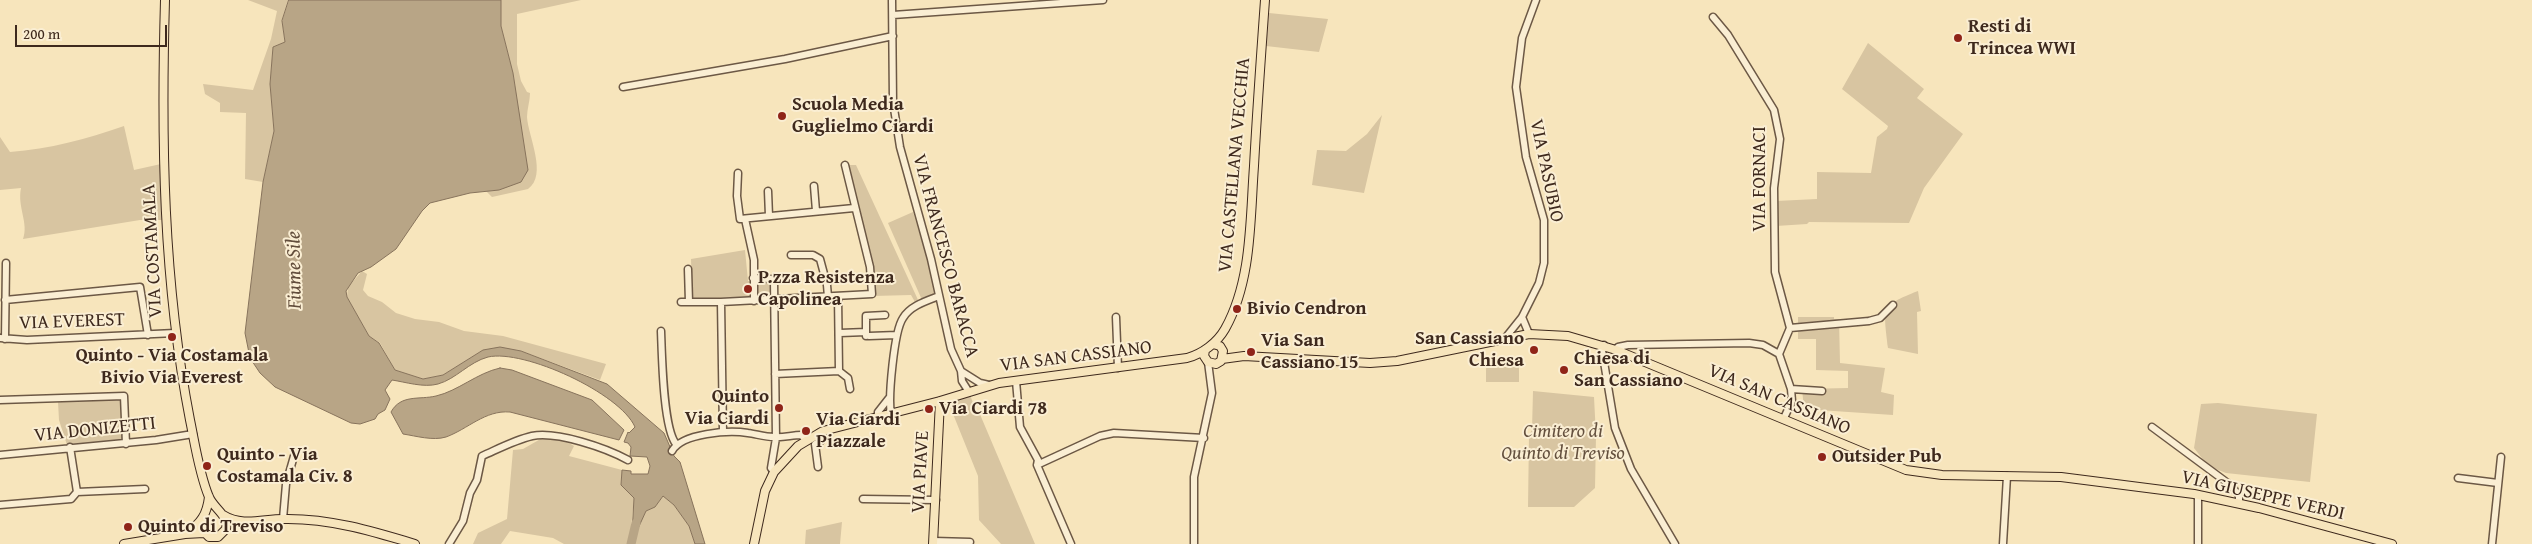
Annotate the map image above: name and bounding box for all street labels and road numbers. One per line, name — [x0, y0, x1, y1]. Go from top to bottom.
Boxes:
street label: VIA CASTELLANA VECCHIA — [1214, 57, 1256, 273]
street label: VIA PASUBIO — [1524, 117, 1568, 225]
street label: VIA FORNACI — [1749, 126, 1771, 232]
street label: VIA FRANCESCO BARACCA — [907, 152, 983, 360]
street label: VIA COSTAMALA — [138, 183, 168, 319]
street label: VIA EVEREST — [19, 309, 125, 335]
street label: VIA SAN CASSIANO — [999, 336, 1153, 378]
street label: VIA SAN CASSIANO — [1704, 360, 1854, 440]
street label: VIA DONIZETTI — [33, 412, 157, 448]
street label: VIA PIAVE — [907, 430, 935, 514]
street label: VIA GIUSEPPE VERDI — [2179, 466, 2347, 526]

